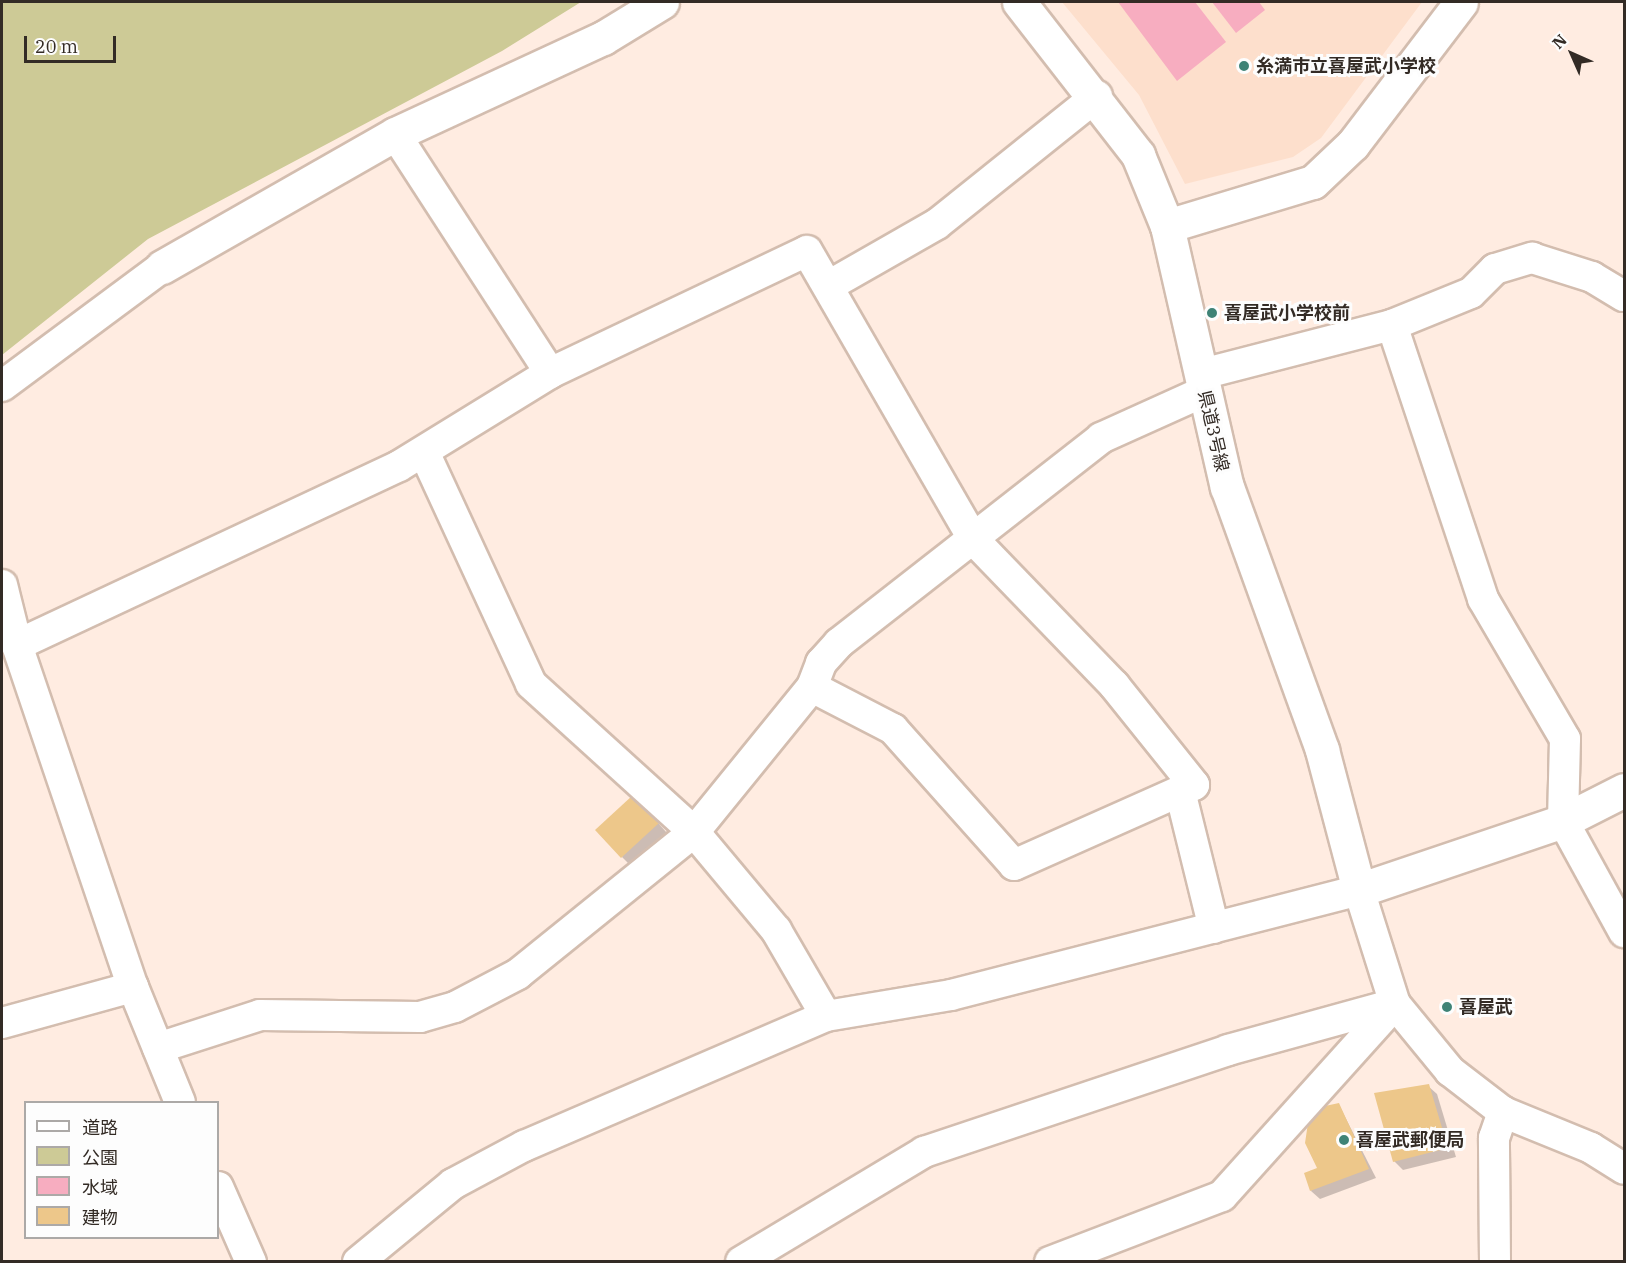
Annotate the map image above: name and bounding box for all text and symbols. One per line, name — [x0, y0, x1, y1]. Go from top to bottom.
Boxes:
scale bar — [27, 24, 118, 62]
north arrow — [1542, 24, 1602, 84]
text: N — [1548, 30, 1571, 53]
text: 20 m — [35, 35, 78, 58]
place label: 糸満市立喜屋武小学校 — [1256, 55, 1436, 77]
marker: 糸満市立喜屋武小学校 — [1237, 59, 1251, 73]
place label: 喜屋武小学校前 — [1224, 302, 1350, 324]
marker: 喜屋武小学校前 — [1205, 306, 1219, 320]
street label: 県道3号線 — [1193, 388, 1233, 474]
place label: 喜屋武 — [1459, 996, 1513, 1018]
marker: 喜屋武 — [1440, 1000, 1454, 1014]
legend — [24, 1101, 219, 1239]
text: 道路 — [82, 1116, 118, 1139]
place label: 喜屋武郵便局 — [1356, 1129, 1464, 1151]
marker: 喜屋武郵便局 — [1337, 1133, 1351, 1147]
text: 公園 — [82, 1146, 118, 1169]
text: 水域 — [82, 1176, 118, 1199]
text: 建物 — [82, 1206, 118, 1229]

